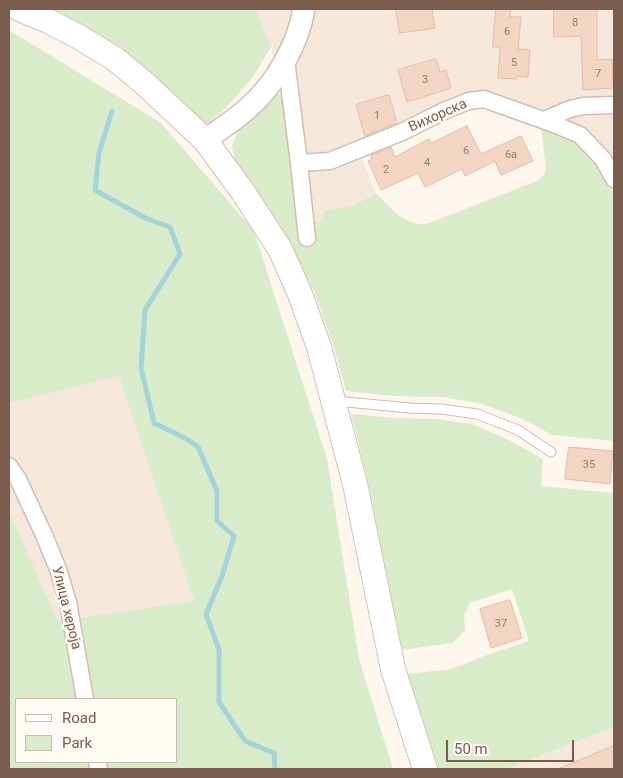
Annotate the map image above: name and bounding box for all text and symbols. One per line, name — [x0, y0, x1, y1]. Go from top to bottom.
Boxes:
house number: 8 — [572, 16, 578, 30]
house number: 6 — [504, 25, 510, 39]
house number: 5 — [511, 56, 517, 70]
house number: 7 — [595, 67, 601, 81]
house number: 3 — [422, 73, 428, 87]
street label: Вихорска — [406, 96, 470, 136]
house number: 1 — [374, 109, 380, 123]
house number: 6 — [463, 144, 469, 158]
house number: 6a — [505, 148, 517, 162]
house number: 4 — [424, 156, 430, 170]
house number: 2 — [383, 163, 389, 177]
house number: 35 — [583, 458, 595, 472]
street label: Улица хероја — [48, 565, 84, 651]
house number: 37 — [495, 617, 507, 631]
legend — [15, 698, 178, 763]
text: Road — [62, 709, 96, 727]
scale bar — [448, 730, 576, 762]
text: Park — [62, 734, 92, 752]
text: 50 m — [454, 740, 488, 758]

